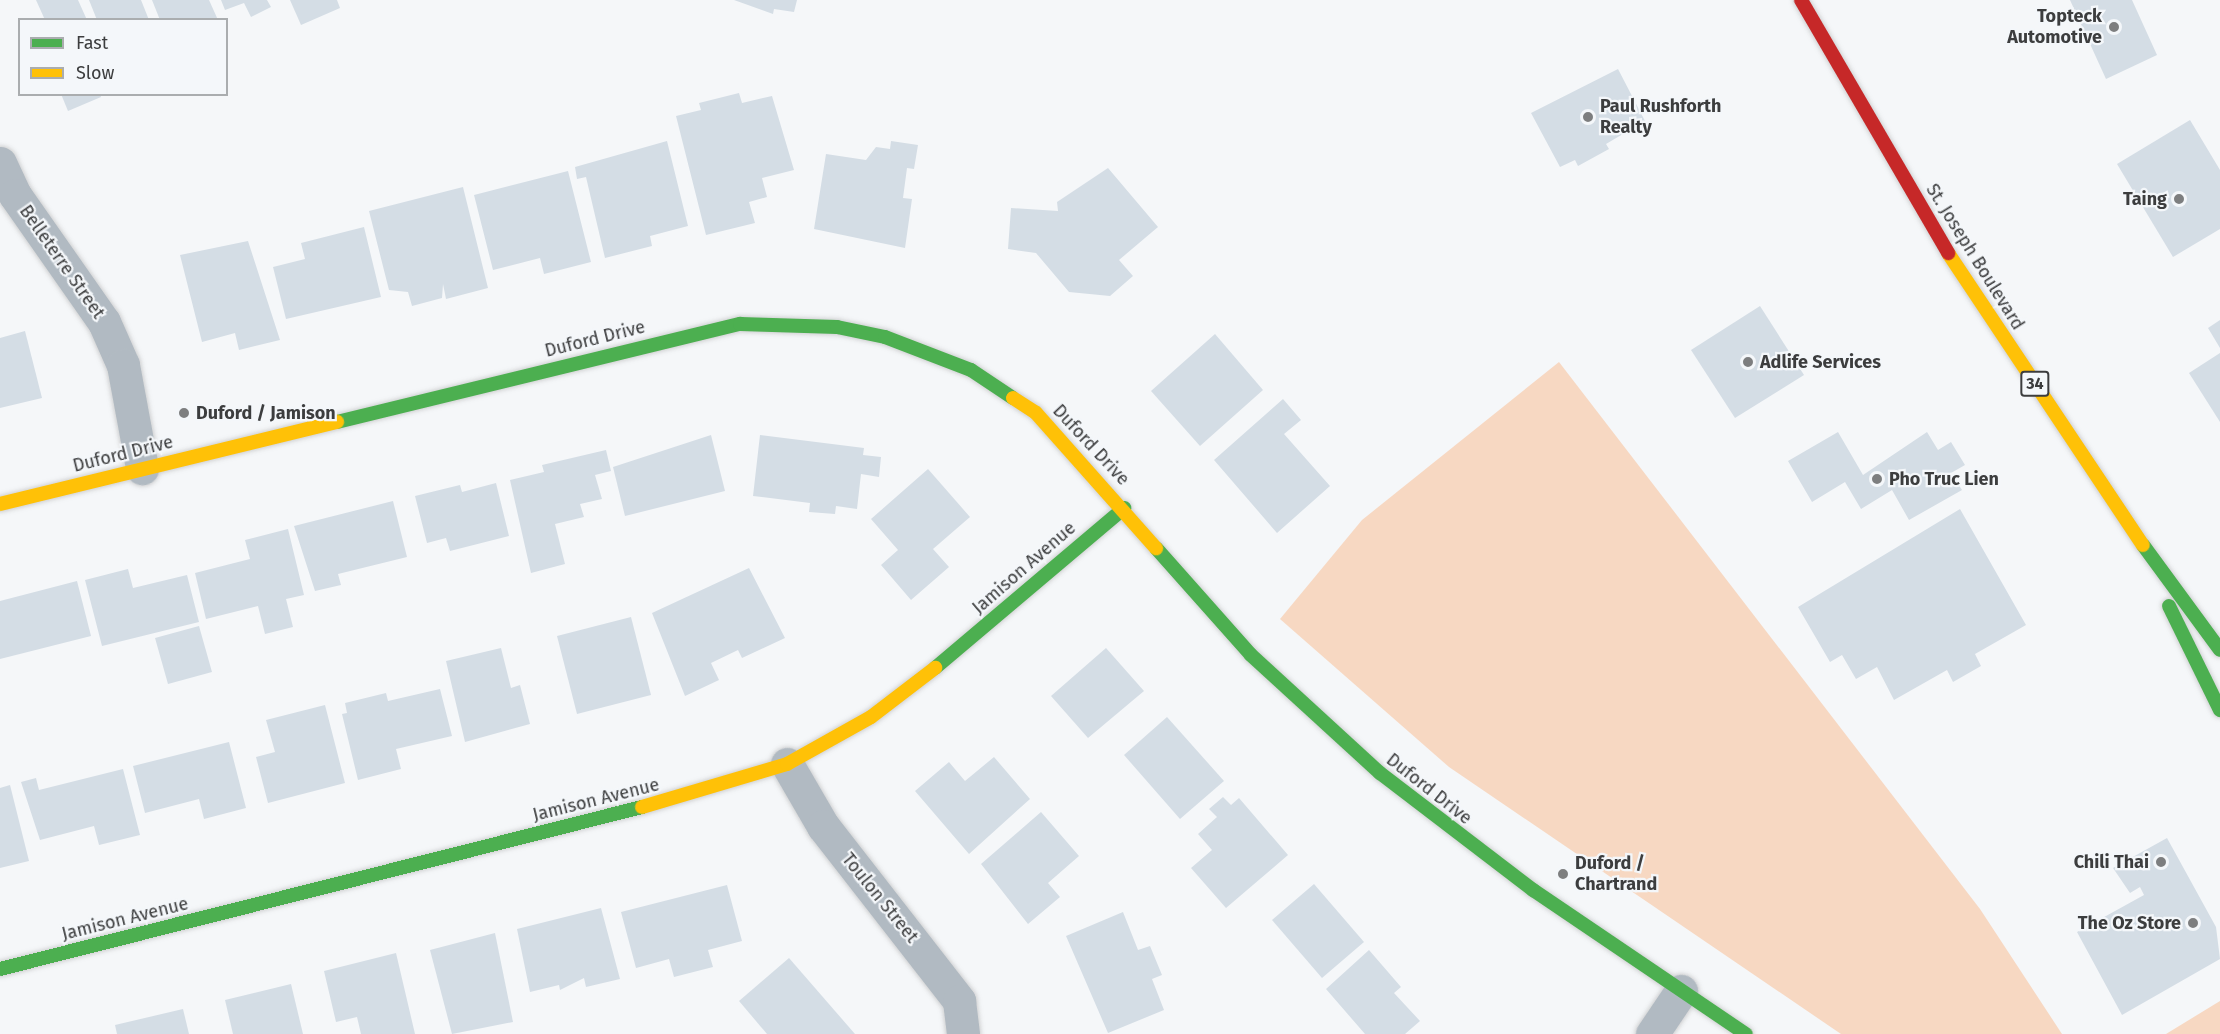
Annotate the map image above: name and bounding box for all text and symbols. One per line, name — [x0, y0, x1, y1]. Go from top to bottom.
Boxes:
place label: Topteck Automotive — [2007, 6, 2102, 48]
legend — [18, 18, 228, 96]
marker: Topteck Automotive — [2107, 20, 2121, 34]
text: Fast — [76, 32, 108, 54]
text: Slow — [76, 62, 114, 84]
place label: Paul Rushforth Realty — [1600, 96, 1721, 138]
marker: Paul Rushforth Realty — [1581, 110, 1595, 124]
street label: St. Joseph Boulevard — [1921, 180, 2029, 334]
place label: Taing — [2123, 188, 2167, 210]
marker: Taing — [2172, 192, 2186, 206]
street label: Belleterre Street — [15, 201, 109, 323]
street label: Duford Drive — [543, 316, 647, 362]
place label: Adlife Services — [1760, 351, 1881, 373]
marker: Adlife Services — [1741, 355, 1755, 369]
road number: 34 — [2020, 371, 2050, 397]
street label: Duford Drive — [1048, 400, 1134, 490]
place label: Duford / Jamison — [196, 402, 336, 424]
marker: Duford / Jamison — [177, 406, 191, 420]
street label: Duford Drive — [71, 431, 175, 477]
place label: Pho Truc Lien — [1889, 468, 1999, 490]
marker: Pho Truc Lien — [1870, 472, 1884, 486]
street label: Jamison Avenue — [968, 517, 1080, 619]
street label: Duford Drive — [1382, 749, 1476, 829]
street label: Jamison Avenue — [530, 774, 662, 826]
street label: Toulon Street — [837, 849, 923, 947]
place label: Chili Thai — [2074, 851, 2149, 873]
place label: Duford / Chartrand — [1575, 853, 1657, 896]
marker: Chili Thai — [2154, 855, 2168, 869]
marker: Duford / Chartrand — [1556, 867, 1570, 881]
street label: Jamison Avenue — [59, 893, 191, 945]
place label: The Oz Store — [2078, 912, 2181, 934]
marker: The Oz Store — [2186, 916, 2200, 930]

